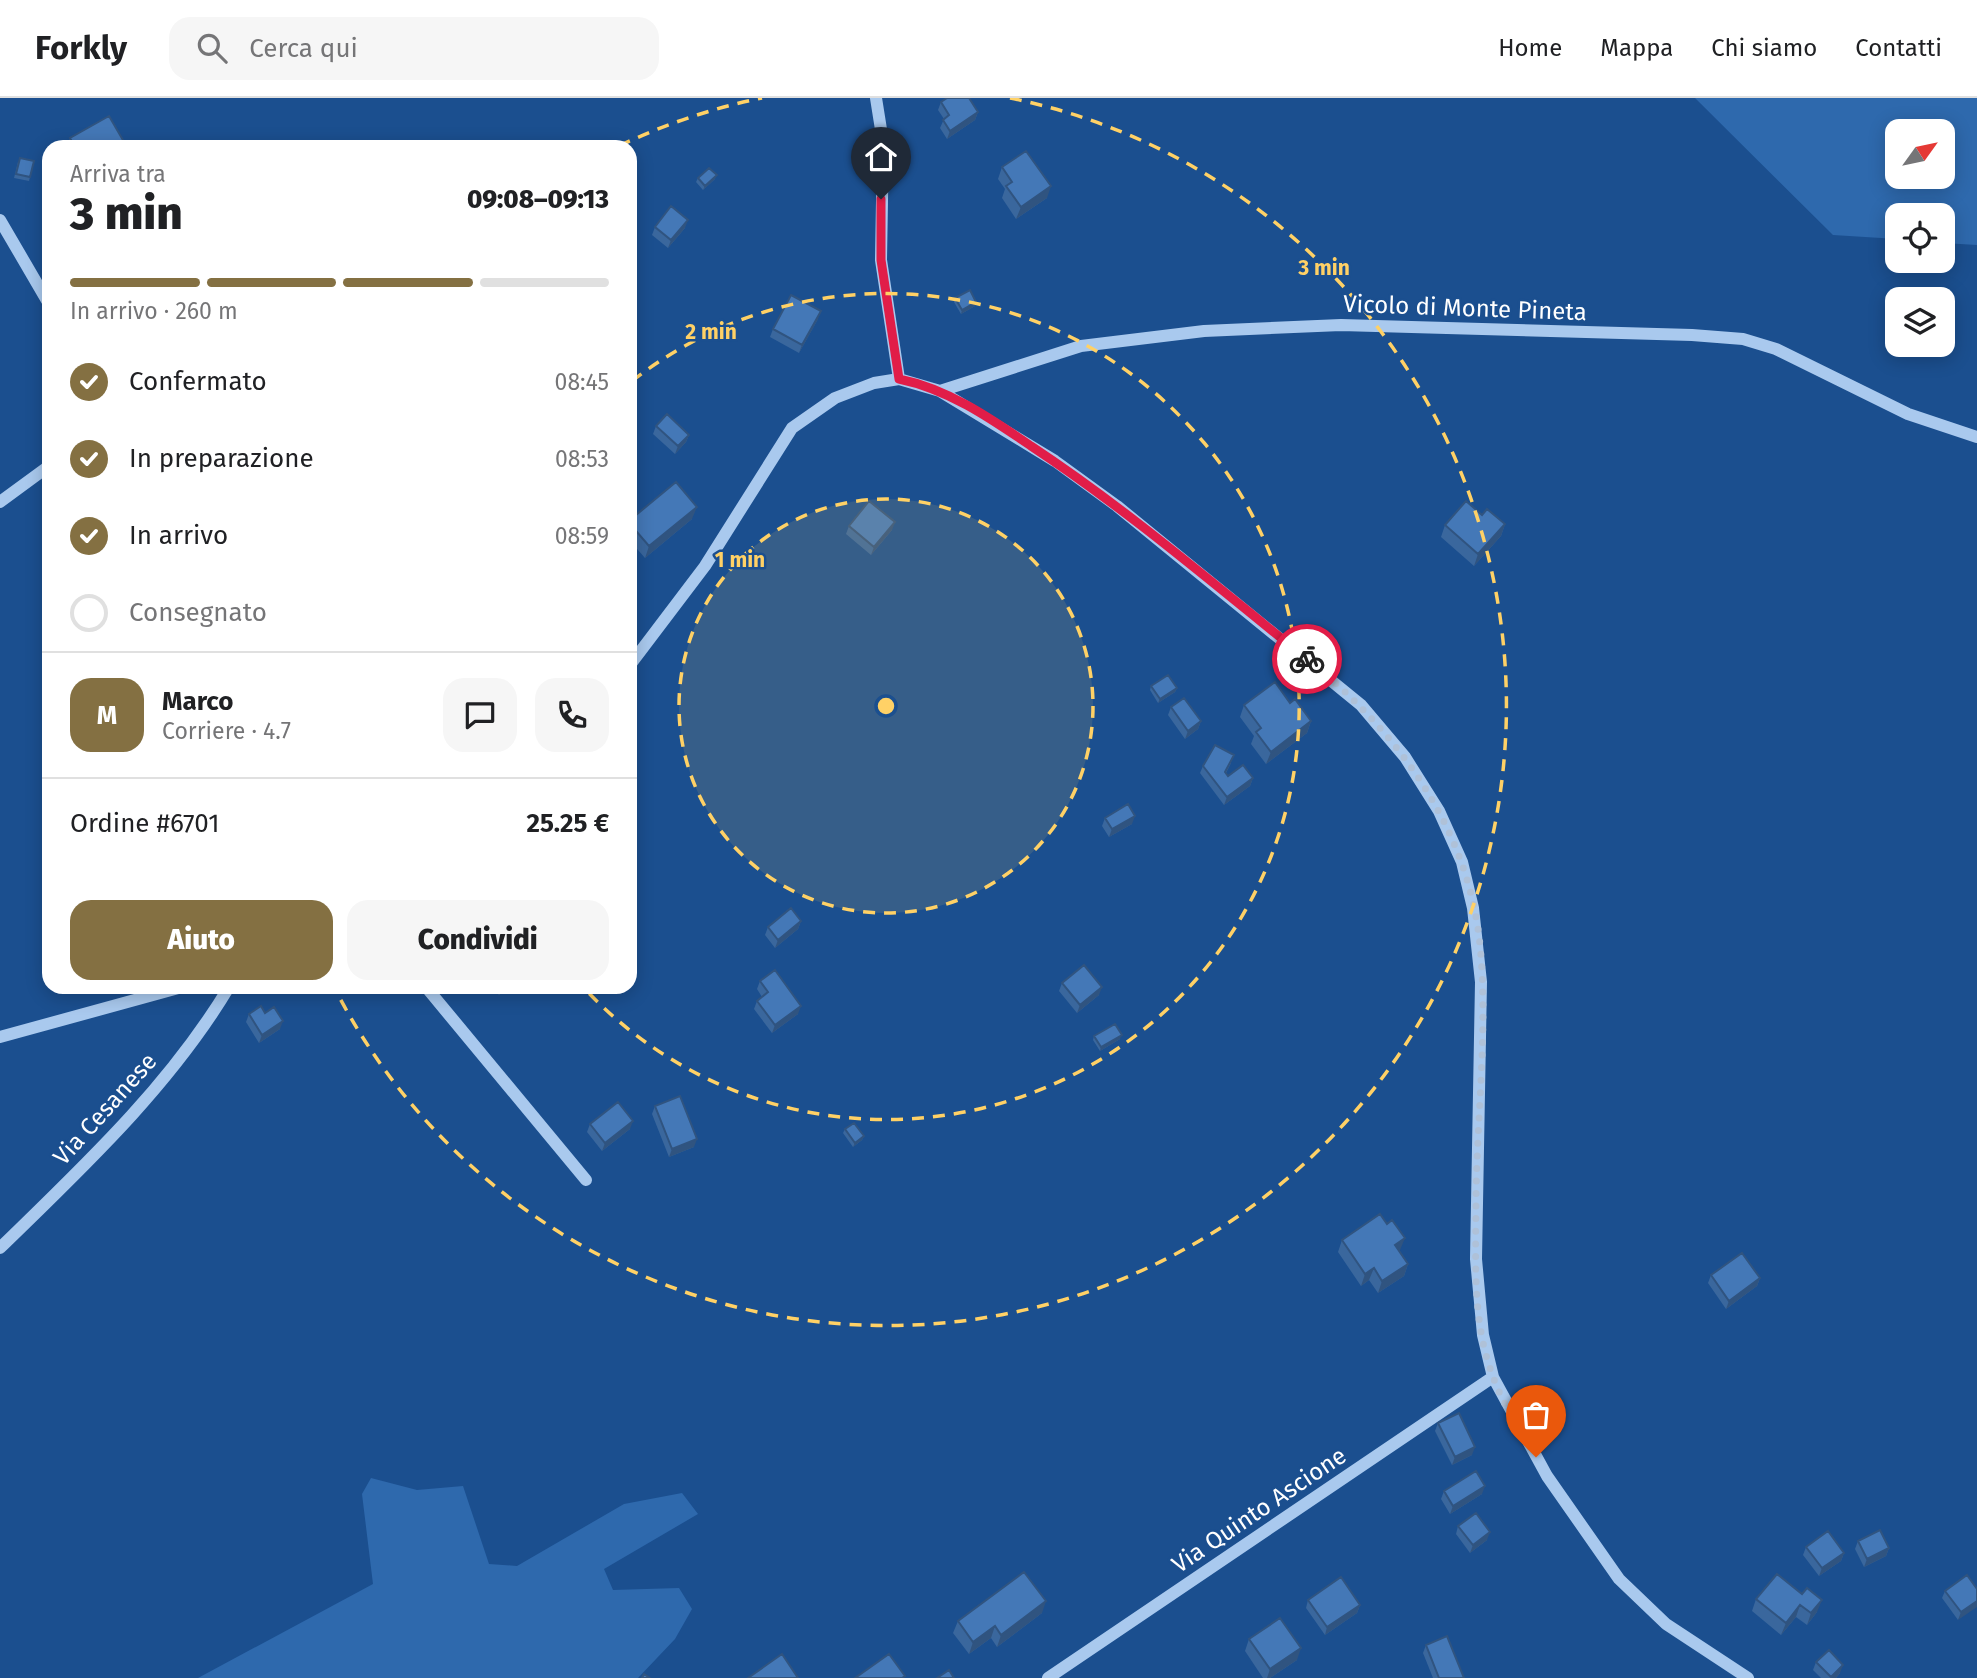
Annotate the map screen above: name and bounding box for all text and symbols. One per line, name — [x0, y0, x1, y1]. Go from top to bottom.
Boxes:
search box — [169, 17, 659, 80]
text: Forkly — [35, 28, 127, 68]
icon: search — [193, 29, 231, 67]
text: Cerca qui — [249, 33, 358, 64]
text: Home — [1498, 34, 1562, 62]
text: Mappa — [1600, 34, 1673, 62]
text: Chi siamo — [1711, 34, 1817, 62]
text: Contatti — [1855, 34, 1942, 62]
north arrow — [1885, 119, 1955, 189]
map controls — [1885, 119, 1955, 357]
pin — [851, 127, 911, 199]
icon: home — [862, 138, 900, 176]
text: Arriva tra — [70, 160, 166, 188]
text: 09:08–09:13 — [467, 184, 609, 215]
text: 3 min — [70, 186, 183, 241]
button: locate — [1885, 203, 1955, 273]
text: 3 min — [1297, 255, 1350, 281]
button: layers — [1885, 287, 1955, 357]
street label: Vicolo di Monte Pineta — [1343, 290, 1587, 326]
text: In arrivo · 260 m — [70, 297, 238, 325]
text: 2 min — [685, 319, 737, 345]
icon: check — [70, 363, 108, 401]
text: Confermato — [129, 366, 267, 397]
text: 08:45 — [555, 368, 609, 396]
icon: check — [70, 440, 108, 478]
text: In preparazione — [129, 443, 314, 474]
text: 08:53 — [555, 445, 609, 473]
icon: check — [70, 517, 108, 555]
text: In arrivo — [129, 520, 228, 551]
text: 08:59 — [555, 522, 609, 550]
text: 1 min — [715, 547, 765, 573]
text: Consegnato — [129, 597, 267, 628]
courier — [1272, 624, 1342, 694]
icon: bike — [1288, 640, 1326, 678]
button: chat — [443, 678, 517, 752]
button: phone — [535, 678, 609, 752]
text: Marco — [162, 686, 233, 717]
centre of rings — [874, 694, 898, 718]
text: M — [97, 700, 117, 731]
text: Corriere · 4.7 — [162, 717, 291, 745]
text: Ordine #6701 — [70, 808, 219, 839]
text: 25.25 € — [526, 808, 609, 839]
button: Aiuto — [70, 900, 333, 980]
button: Condividi — [347, 900, 609, 980]
street label: Via Cesanese — [47, 1047, 163, 1171]
pin — [1506, 1385, 1566, 1457]
icon: bag — [1517, 1396, 1555, 1434]
street label: Via Quinto Ascione — [1167, 1441, 1351, 1579]

